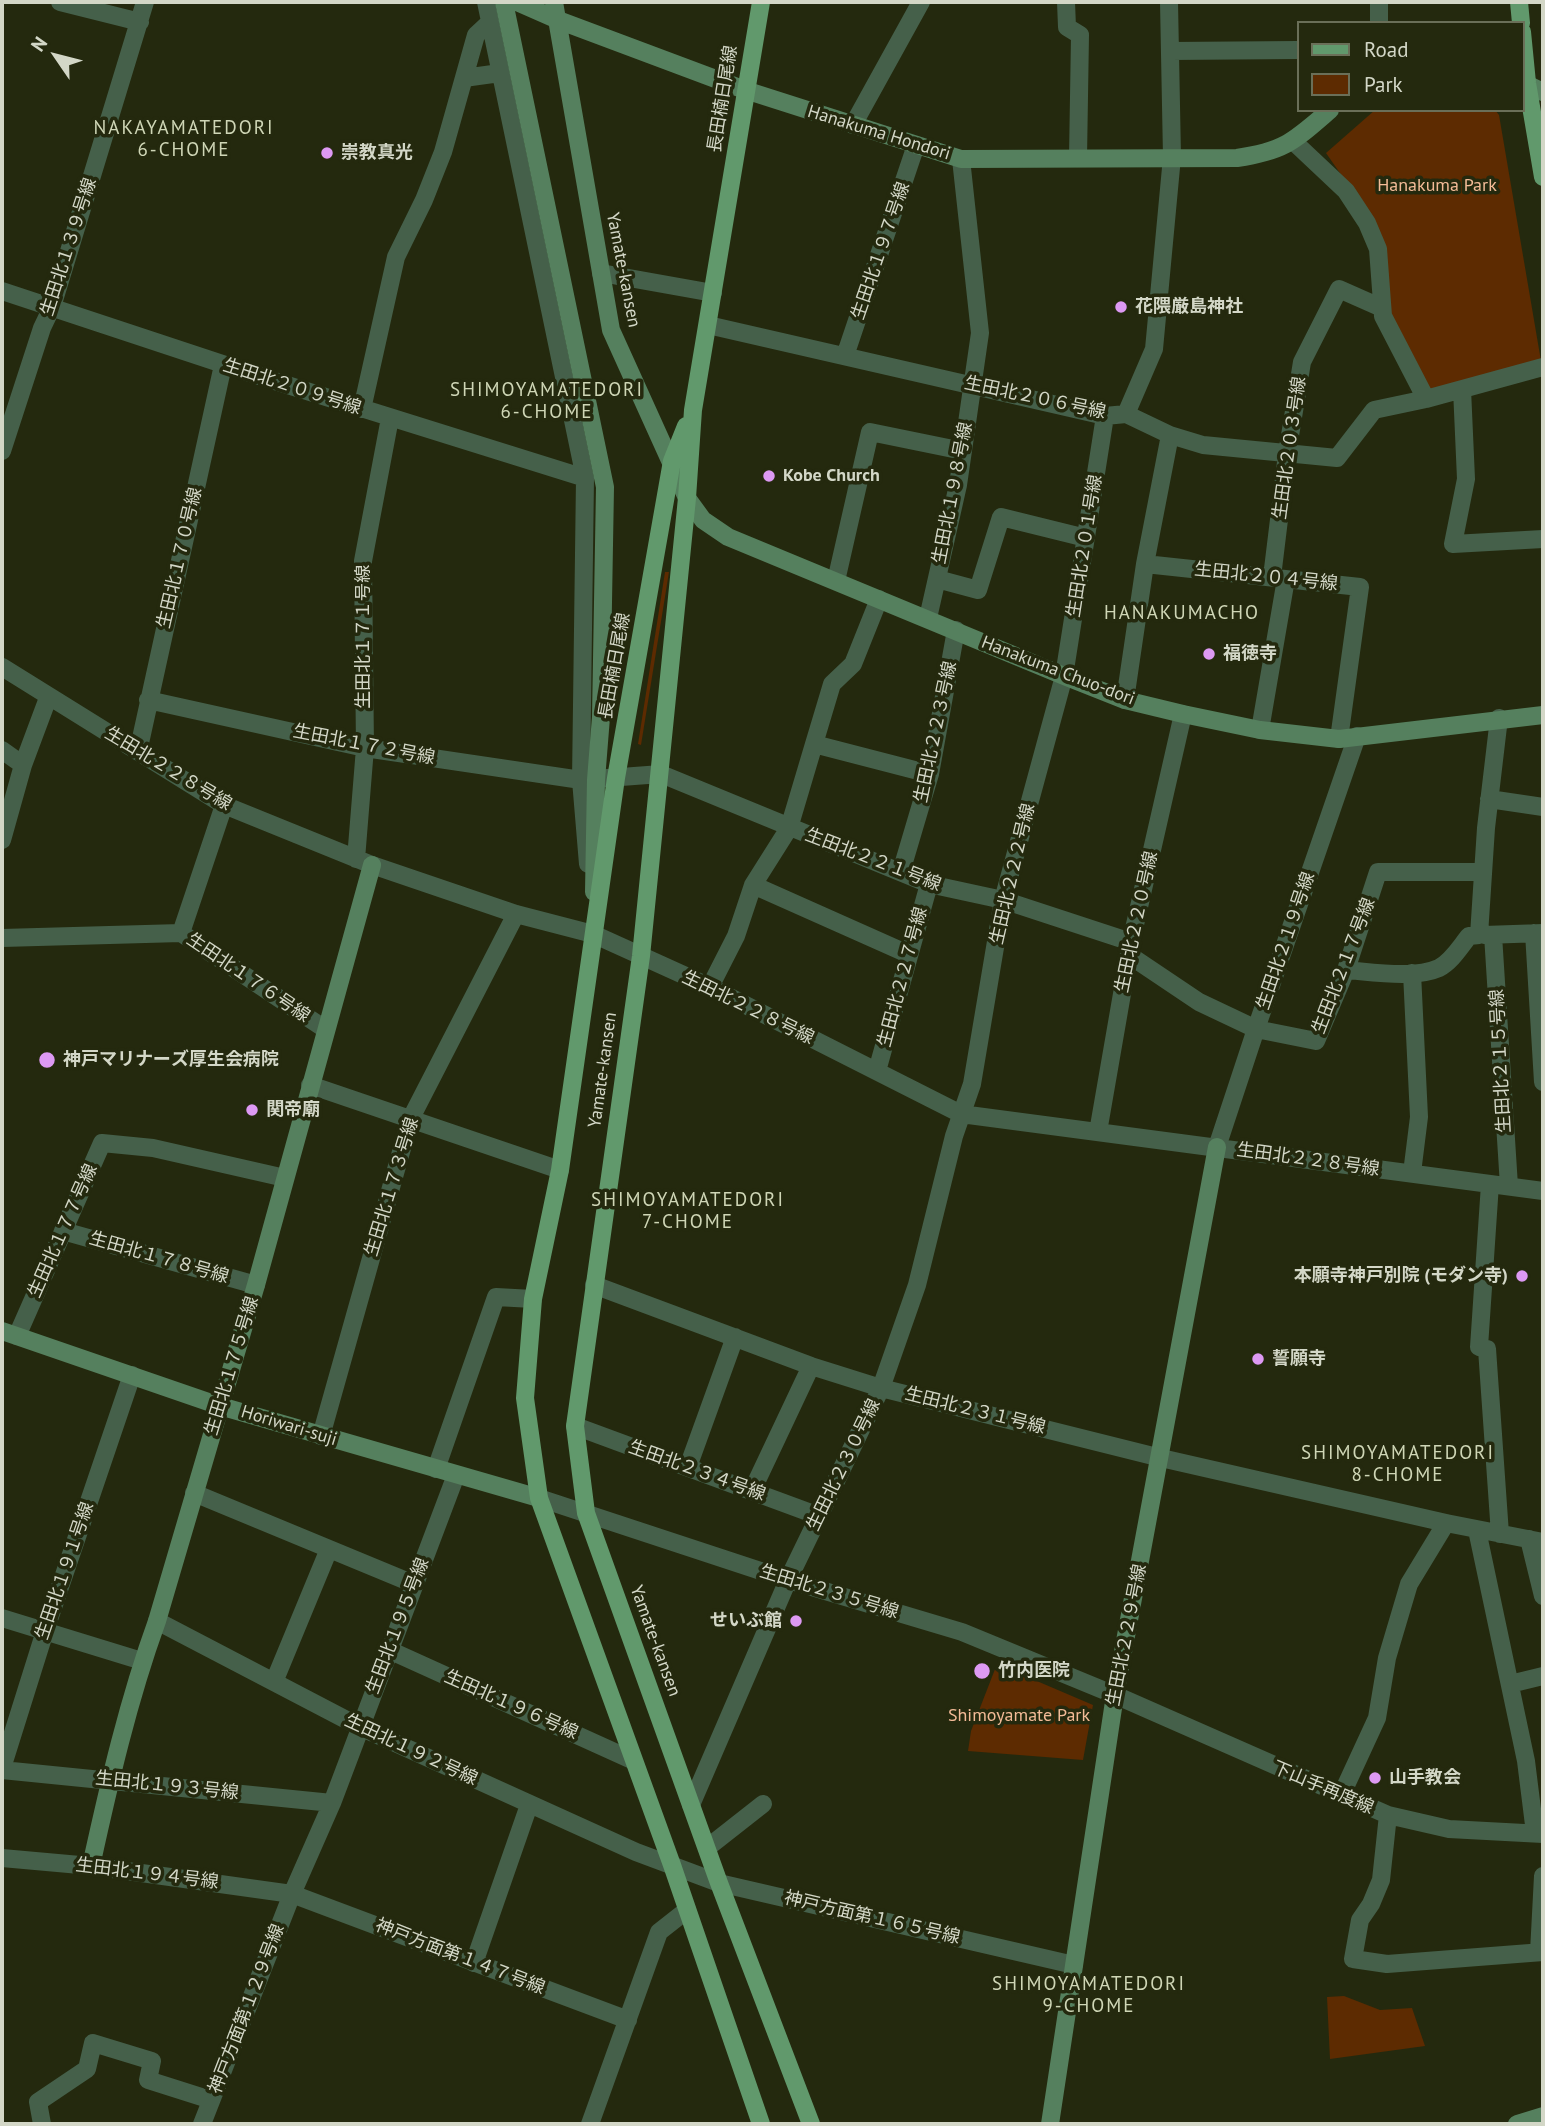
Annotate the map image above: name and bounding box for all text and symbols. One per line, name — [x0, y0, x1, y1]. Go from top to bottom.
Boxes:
north arrow — [21, 21, 91, 91]
legend — [1296, 21, 1524, 112]
text: N — [25, 32, 52, 56]
text: Road — [1364, 36, 1408, 63]
street label: 長田楠日尾線 — [704, 44, 742, 154]
text: Park — [1364, 71, 1403, 98]
street label: Hanakuma Hondori — [805, 101, 953, 165]
district label: NAKAYAMATEDORI 6-CHOME — [95, 118, 273, 162]
place label: 崇教真光 — [341, 142, 413, 164]
marker: 崇教真光 — [319, 145, 335, 161]
street label: 生田北１３９号線 — [36, 175, 102, 319]
park label: Hanakuma Park — [1377, 175, 1497, 197]
street label: 生田北１９７号線 — [847, 179, 915, 323]
street label: Yamate-kansen — [601, 211, 645, 329]
place label: 花隈厳島神社 — [1135, 296, 1243, 318]
marker: 花隈厳島神社 — [1113, 299, 1129, 315]
street label: 生田北２０９号線 — [220, 354, 364, 420]
street label: 生田北２０６号線 — [962, 372, 1108, 424]
street label: 生田北２０３号線 — [1269, 375, 1311, 521]
district label: SHIMOYAMATEDORI 6-CHOME — [452, 380, 642, 424]
street label: 生田北１９８号線 — [929, 420, 977, 566]
place label: Kobe Church — [783, 465, 880, 487]
marker: Kobe Church — [761, 468, 777, 484]
street label: 生田北２０１号線 — [1063, 473, 1107, 619]
street label: 生田北１７０号線 — [153, 485, 207, 631]
street label: 生田北２０４号線 — [1193, 559, 1339, 595]
street label: 生田北１７１号線 — [353, 565, 375, 709]
district label: HANAKUMACHO — [1105, 603, 1259, 625]
street label: 長田楠日尾線 — [595, 611, 635, 721]
street label: Hanakuma Chuo-dori — [978, 632, 1138, 710]
place label: 福徳寺 — [1223, 643, 1277, 665]
marker: 福徳寺 — [1201, 646, 1217, 662]
street label: 生田北２２３号線 — [910, 659, 962, 805]
street label: 生田北１７２号線 — [291, 721, 437, 769]
street label: 生田北２２８号線 — [101, 723, 235, 815]
street label: 生田北２２２号線 — [986, 801, 1040, 947]
street label: 生田北２２１号線 — [802, 824, 944, 896]
street label: 生田北２２０号線 — [1111, 849, 1163, 995]
street label: 生田北２１９号線 — [1252, 869, 1320, 1013]
street label: 生田北２１７号線 — [1308, 895, 1380, 1037]
street label: 生田北２２７号線 — [874, 905, 932, 1049]
street label: 生田北１７６号線 — [182, 929, 314, 1027]
street label: 生田北２２８号線 — [679, 967, 817, 1049]
street label: 生田北２１５号線 — [1486, 989, 1516, 1133]
street label: Yamate-kansen — [584, 1011, 622, 1129]
place label: 神戸マリナーズ厚生会病院 — [63, 1049, 279, 1071]
marker: 神戸マリナーズ厚生会病院 — [37, 1050, 57, 1070]
place label: 関帝廟 — [266, 1099, 320, 1121]
marker: 関帝廟 — [244, 1102, 260, 1118]
street label: 生田北１７３号線 — [361, 1115, 423, 1259]
street label: 生田北２２８号線 — [1235, 1139, 1381, 1181]
street label: 生田北１７７号線 — [24, 1161, 102, 1301]
district label: SHIMOYAMATEDORI 7-CHOME — [593, 1190, 783, 1234]
street label: 生田北１７８号線 — [87, 1228, 231, 1288]
place label: 本願寺神戸別院 (モダン寺) — [1294, 1265, 1508, 1287]
marker: 本願寺神戸別院 (モダン寺) — [1514, 1268, 1530, 1284]
street label: 生田北１７５号線 — [201, 1294, 263, 1438]
place label: 誓願寺 — [1272, 1348, 1326, 1370]
marker: 誓願寺 — [1250, 1351, 1266, 1367]
street label: 生田北２３１号線 — [903, 1383, 1047, 1439]
street label: 生田北２３０号線 — [803, 1396, 885, 1534]
street label: Horiwari-suji — [238, 1401, 340, 1451]
street label: 生田北２３４号線 — [626, 1436, 768, 1506]
district label: SHIMOYAMATEDORI 8-CHOME — [1303, 1443, 1493, 1487]
street label: 生田北１９１号線 — [31, 1499, 99, 1643]
street label: 生田北１９５号線 — [362, 1555, 434, 1697]
street label: 生田北２３５号線 — [757, 1561, 901, 1623]
street label: 生田北２２９号線 — [1103, 1562, 1151, 1708]
street label: Yamate-kansen — [625, 1582, 685, 1700]
place label: せいぶ館 — [710, 1610, 782, 1632]
marker: せいぶ館 — [788, 1613, 804, 1629]
place label: 竹内医院 — [998, 1660, 1070, 1682]
marker: 竹内医院 — [972, 1661, 992, 1681]
street label: 生田北１９６号線 — [441, 1666, 581, 1744]
park label: Shimoyamate Park — [948, 1705, 1090, 1727]
street label: 生田北１９２号線 — [341, 1710, 481, 1790]
street label: 下山手再度線 — [1269, 1757, 1377, 1819]
place label: 山手教会 — [1389, 1767, 1461, 1789]
street label: 生田北１９３号線 — [94, 1768, 240, 1804]
marker: 山手教会 — [1367, 1770, 1383, 1786]
street label: 生田北１９４号線 — [74, 1855, 220, 1893]
street label: 神戸方面第１６５号線 — [782, 1887, 962, 1949]
street label: 神戸方面第１４７号線 — [372, 1915, 548, 1999]
street label: 神戸方面第１２９号線 — [205, 1921, 289, 2097]
district label: SHIMOYAMATEDORI 9-CHOME — [994, 1974, 1184, 2018]

